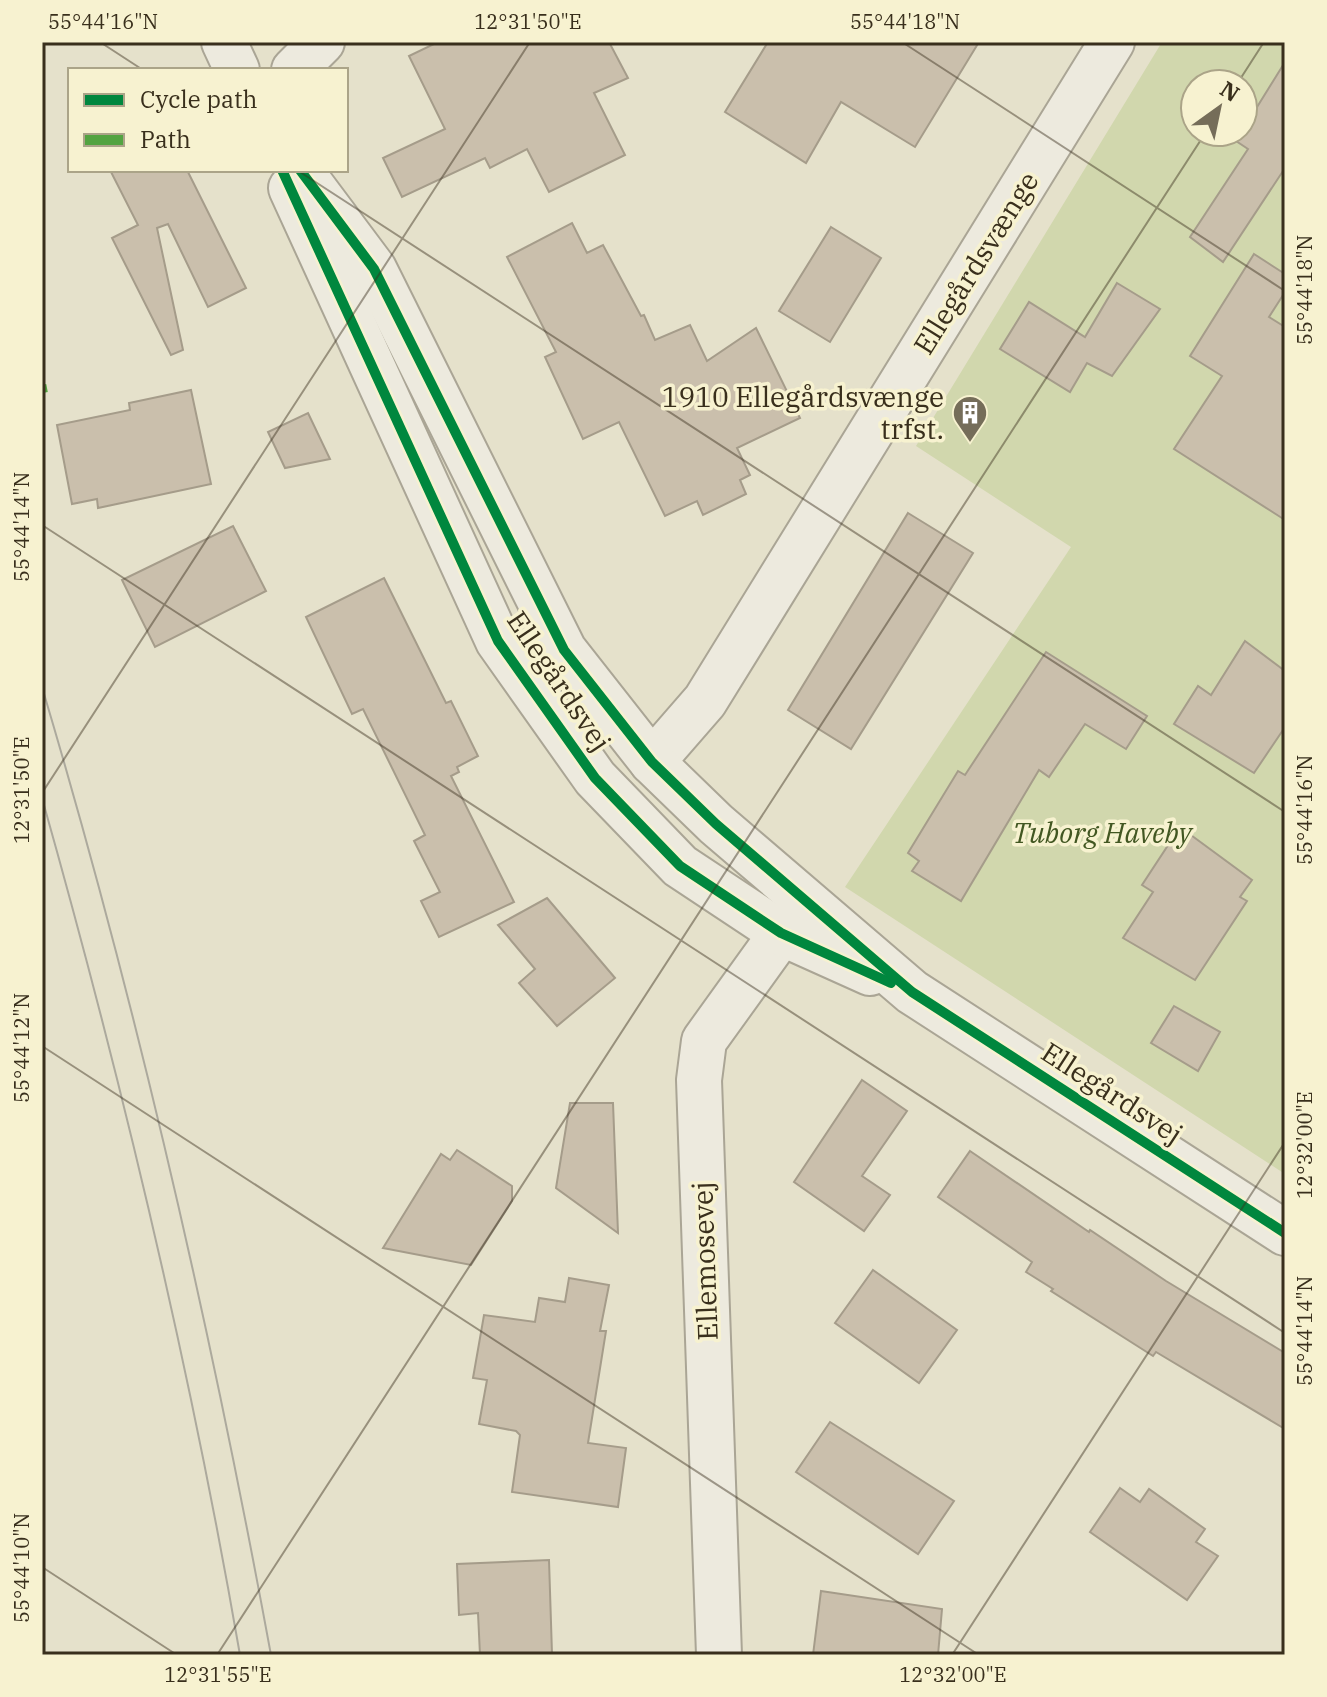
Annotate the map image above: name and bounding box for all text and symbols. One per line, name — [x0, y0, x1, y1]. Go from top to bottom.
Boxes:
text: 55°44'16"N — [48, 8, 158, 35]
text: 12°31'50"E — [474, 8, 582, 35]
text: 55°44'18"N — [850, 8, 960, 35]
legend — [68, 68, 348, 172]
north arrow — [1179, 68, 1259, 148]
text: N — [1215, 74, 1245, 108]
text: Cycle path — [140, 83, 257, 115]
text: Path — [140, 123, 191, 155]
street label: Ellegårdsvænge — [905, 164, 1047, 361]
text: 55°44'18"N — [1291, 235, 1318, 345]
place label: 1910 Ellegårdsvænge trfst. — [662, 378, 944, 447]
building icon: 1910 Ellegårdsvænge trfst. — [951, 394, 989, 444]
text: 55°44'14"N — [8, 472, 35, 582]
street label: Ellegårdsvej — [499, 604, 620, 758]
text: 12°31'50"E — [8, 736, 35, 844]
text: 55°44'16"N — [1291, 755, 1318, 865]
park label: Tuborg Haveby — [1012, 814, 1194, 851]
text: 55°44'12"N — [8, 993, 35, 1103]
street label: Ellegårdsvej — [1035, 1033, 1190, 1152]
text: 12°32'00"E — [1291, 1091, 1318, 1199]
street label: Ellemosevej — [683, 1181, 726, 1341]
text: 55°44'14"N — [1291, 1276, 1318, 1386]
text: 55°44'10"N — [8, 1513, 35, 1623]
text: 12°31'55"E — [164, 1661, 272, 1688]
text: 12°32'00"E — [899, 1661, 1007, 1688]

